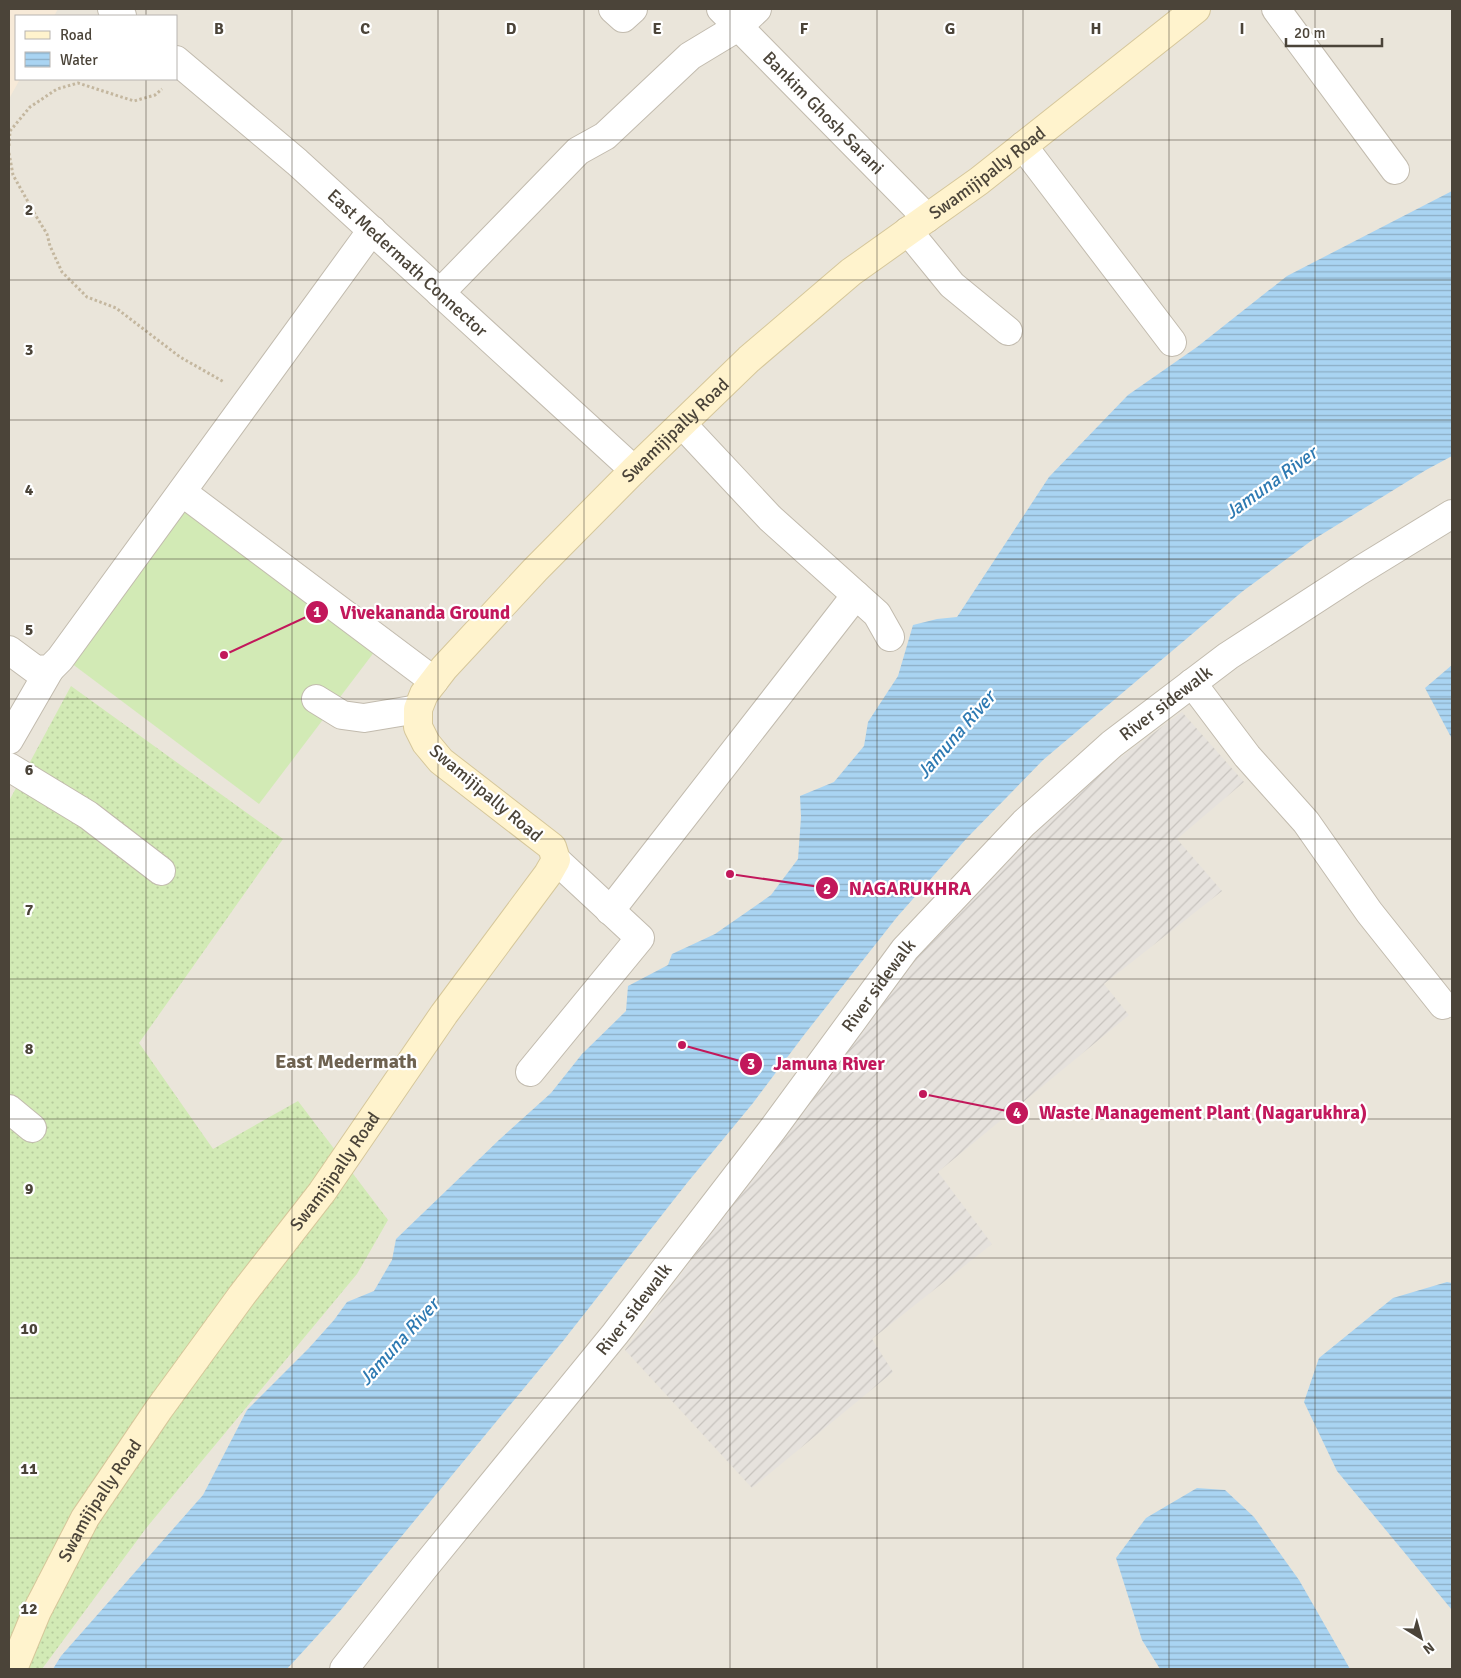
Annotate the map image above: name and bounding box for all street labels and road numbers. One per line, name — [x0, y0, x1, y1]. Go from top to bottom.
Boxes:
street label: Bankim Ghosh Sarani — [758, 47, 889, 179]
street label: Swamijipally Road — [925, 122, 1050, 224]
street label: East Medermath Connector — [323, 184, 492, 342]
street label: Swamijipally Road — [617, 373, 733, 487]
street label: River sidewalk — [1115, 661, 1216, 745]
street label: Swamijipally Road — [425, 739, 547, 847]
street label: River sidewalk — [837, 934, 920, 1036]
street label: Swamijipally Road — [285, 1108, 385, 1235]
street label: River sidewalk — [591, 1259, 676, 1360]
street label: Swamijipally Road — [53, 1435, 146, 1565]

